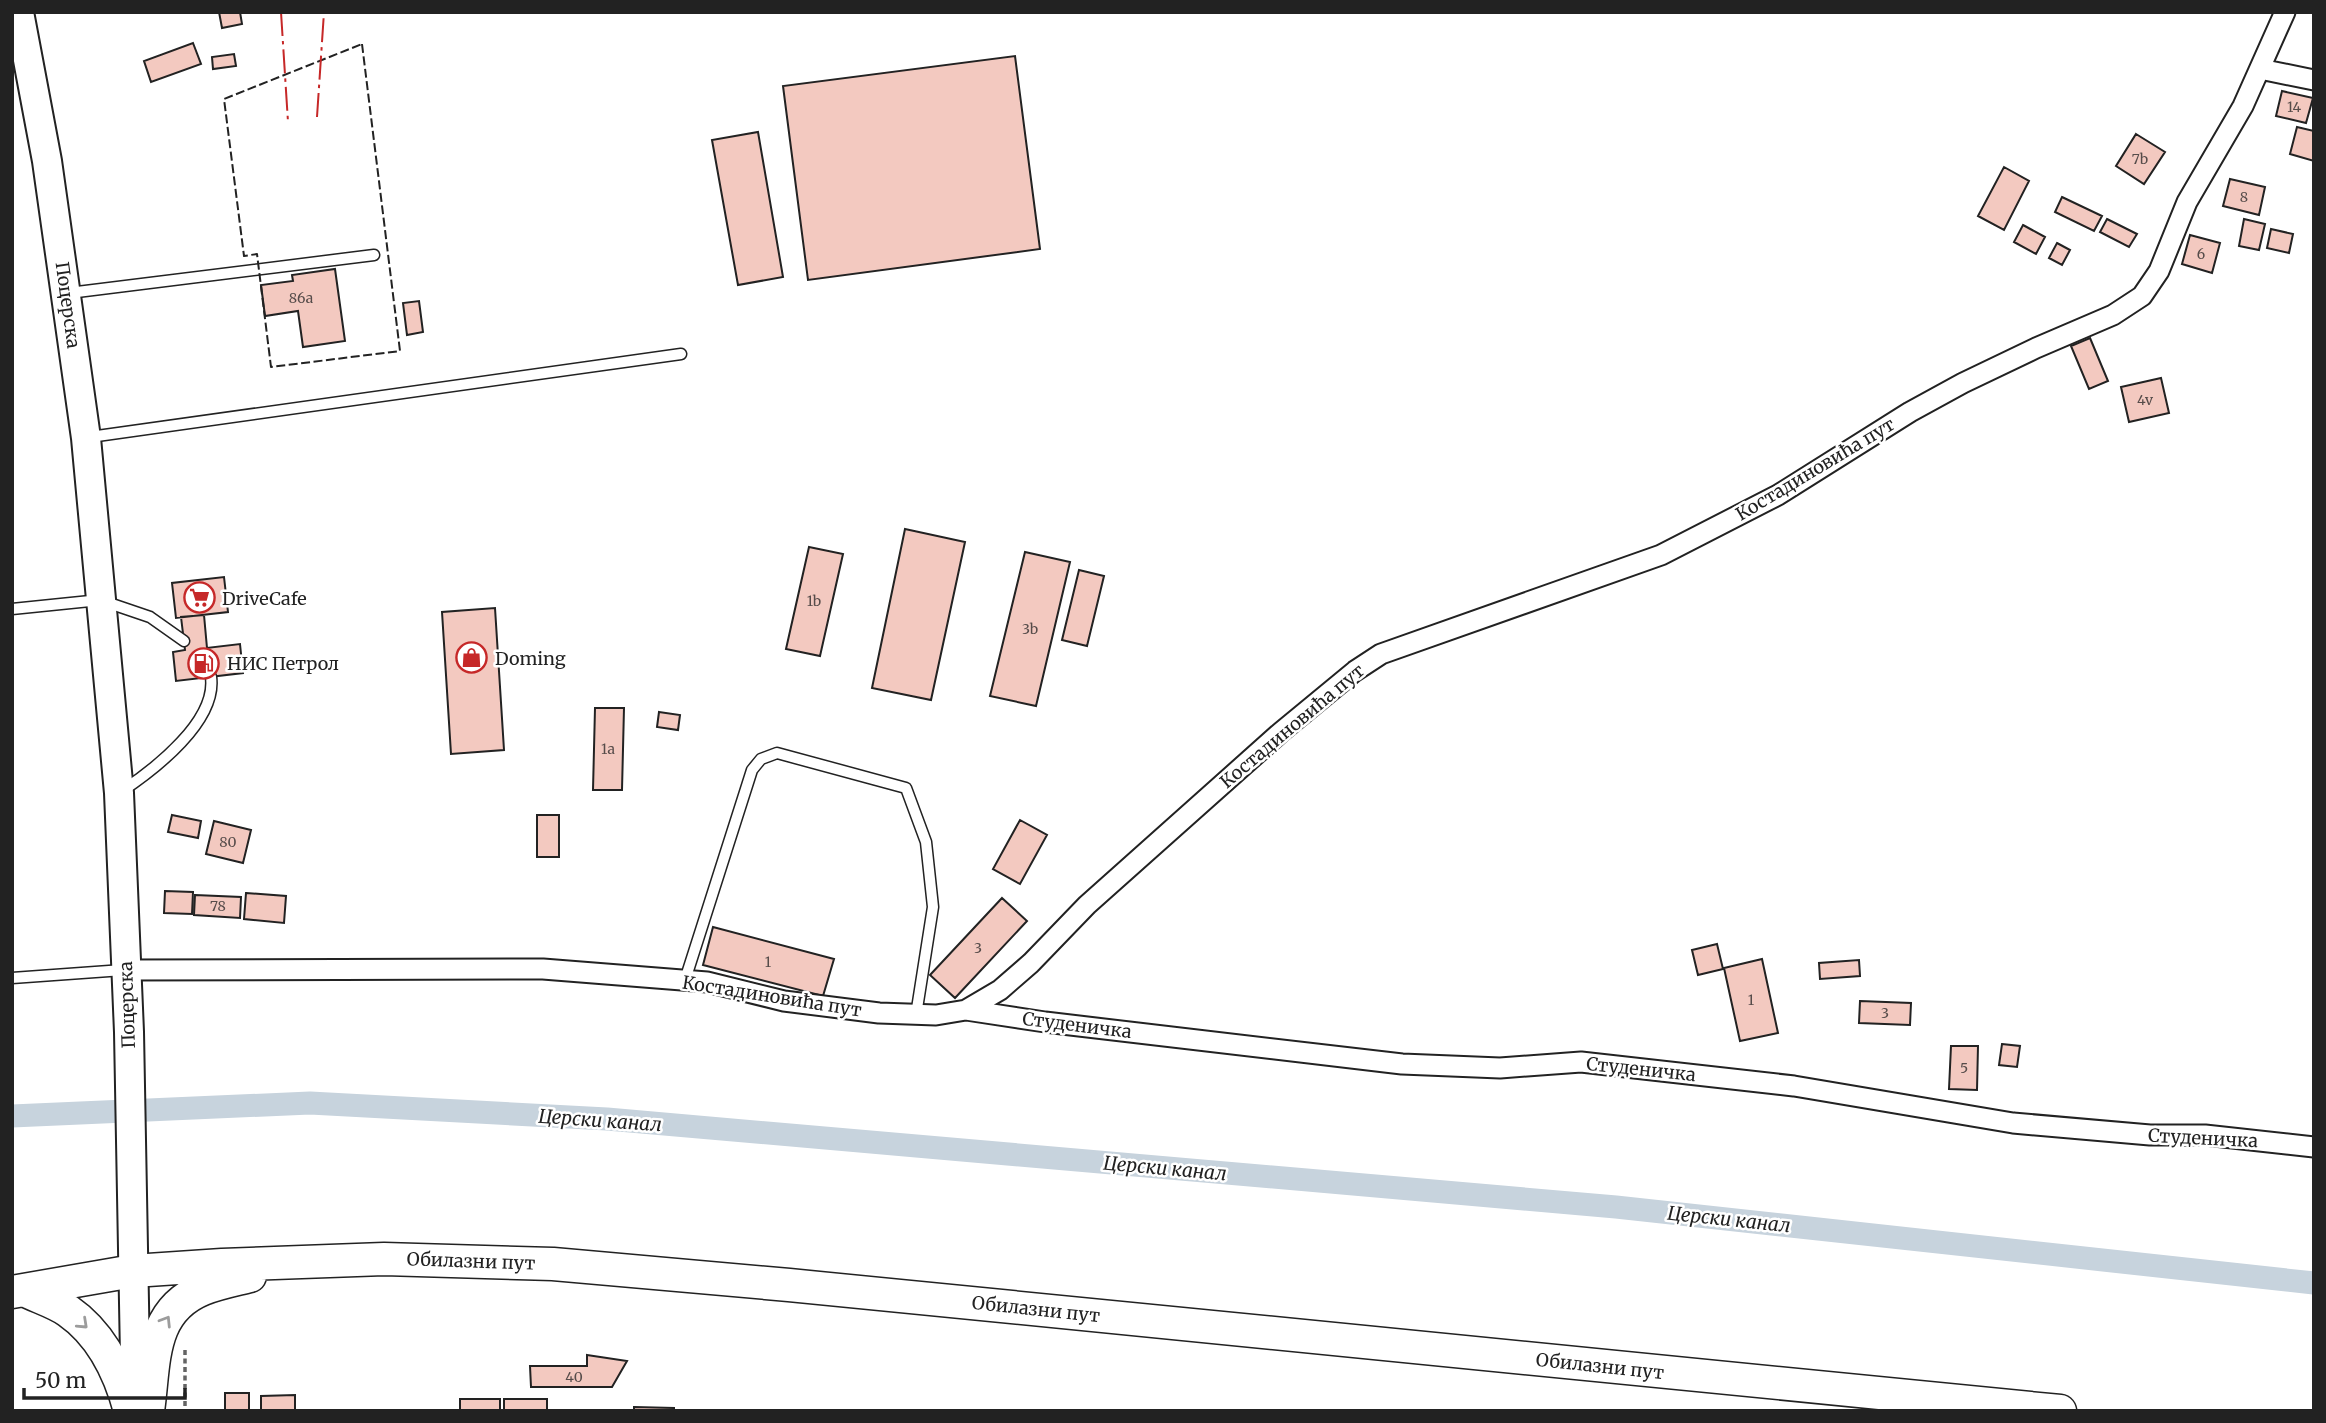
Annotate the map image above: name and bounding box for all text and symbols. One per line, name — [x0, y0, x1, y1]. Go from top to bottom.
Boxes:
house number: 14 — [2287, 98, 2301, 116]
house number: 7b — [2132, 150, 2148, 168]
house number: 8 — [2240, 188, 2248, 206]
house number: 6 — [2197, 245, 2205, 263]
street label: Поцерска — [51, 260, 86, 350]
house number: 86a — [289, 289, 314, 307]
house number: 4v — [2137, 391, 2154, 409]
street label: Костадиновића пут — [1731, 412, 1899, 526]
supermarket icon: DriveCafe — [182, 581, 216, 615]
place label: DriveCafe — [222, 587, 307, 610]
house number: 1b — [807, 592, 821, 610]
house number: 3b — [1022, 620, 1038, 638]
shop icon: Doming — [455, 641, 489, 675]
fuel station icon: НИС Петрол — [187, 646, 221, 680]
place label: Doming — [495, 647, 566, 670]
place label: НИС Петрол — [227, 652, 339, 675]
street label: Костадиновића пут — [1215, 659, 1369, 793]
house number: 1a — [601, 740, 615, 758]
house number: 80 — [219, 833, 237, 851]
house number: 78 — [210, 897, 226, 915]
house number: 3 — [974, 939, 982, 957]
house number: 1 — [765, 953, 771, 971]
street label: Поцерска — [114, 961, 140, 1049]
street label: Костадиновића пут — [681, 970, 863, 1022]
house number: 1 — [1748, 991, 1754, 1009]
house number: 3 — [1881, 1004, 1889, 1022]
street label: Студеничка — [1021, 1007, 1133, 1043]
street label: Студеничка — [1585, 1052, 1697, 1086]
house number: 5 — [1960, 1059, 1968, 1077]
water label: Церски канал — [538, 1104, 662, 1136]
street label: Студеничка — [2148, 1124, 2259, 1152]
water label: Церски канал — [1102, 1151, 1228, 1185]
water label: Церски канал — [1666, 1201, 1792, 1237]
street label: Обилазни пут — [406, 1247, 536, 1275]
street label: Обилазни пут — [971, 1291, 1101, 1327]
one-way arrow — [75, 1315, 88, 1328]
one-way arrow — [158, 1316, 171, 1329]
street label: Обилазни пут — [1535, 1348, 1665, 1384]
scale bar — [24, 1356, 186, 1400]
text: 50 m — [35, 1367, 86, 1394]
house number: 40 — [565, 1368, 583, 1386]

